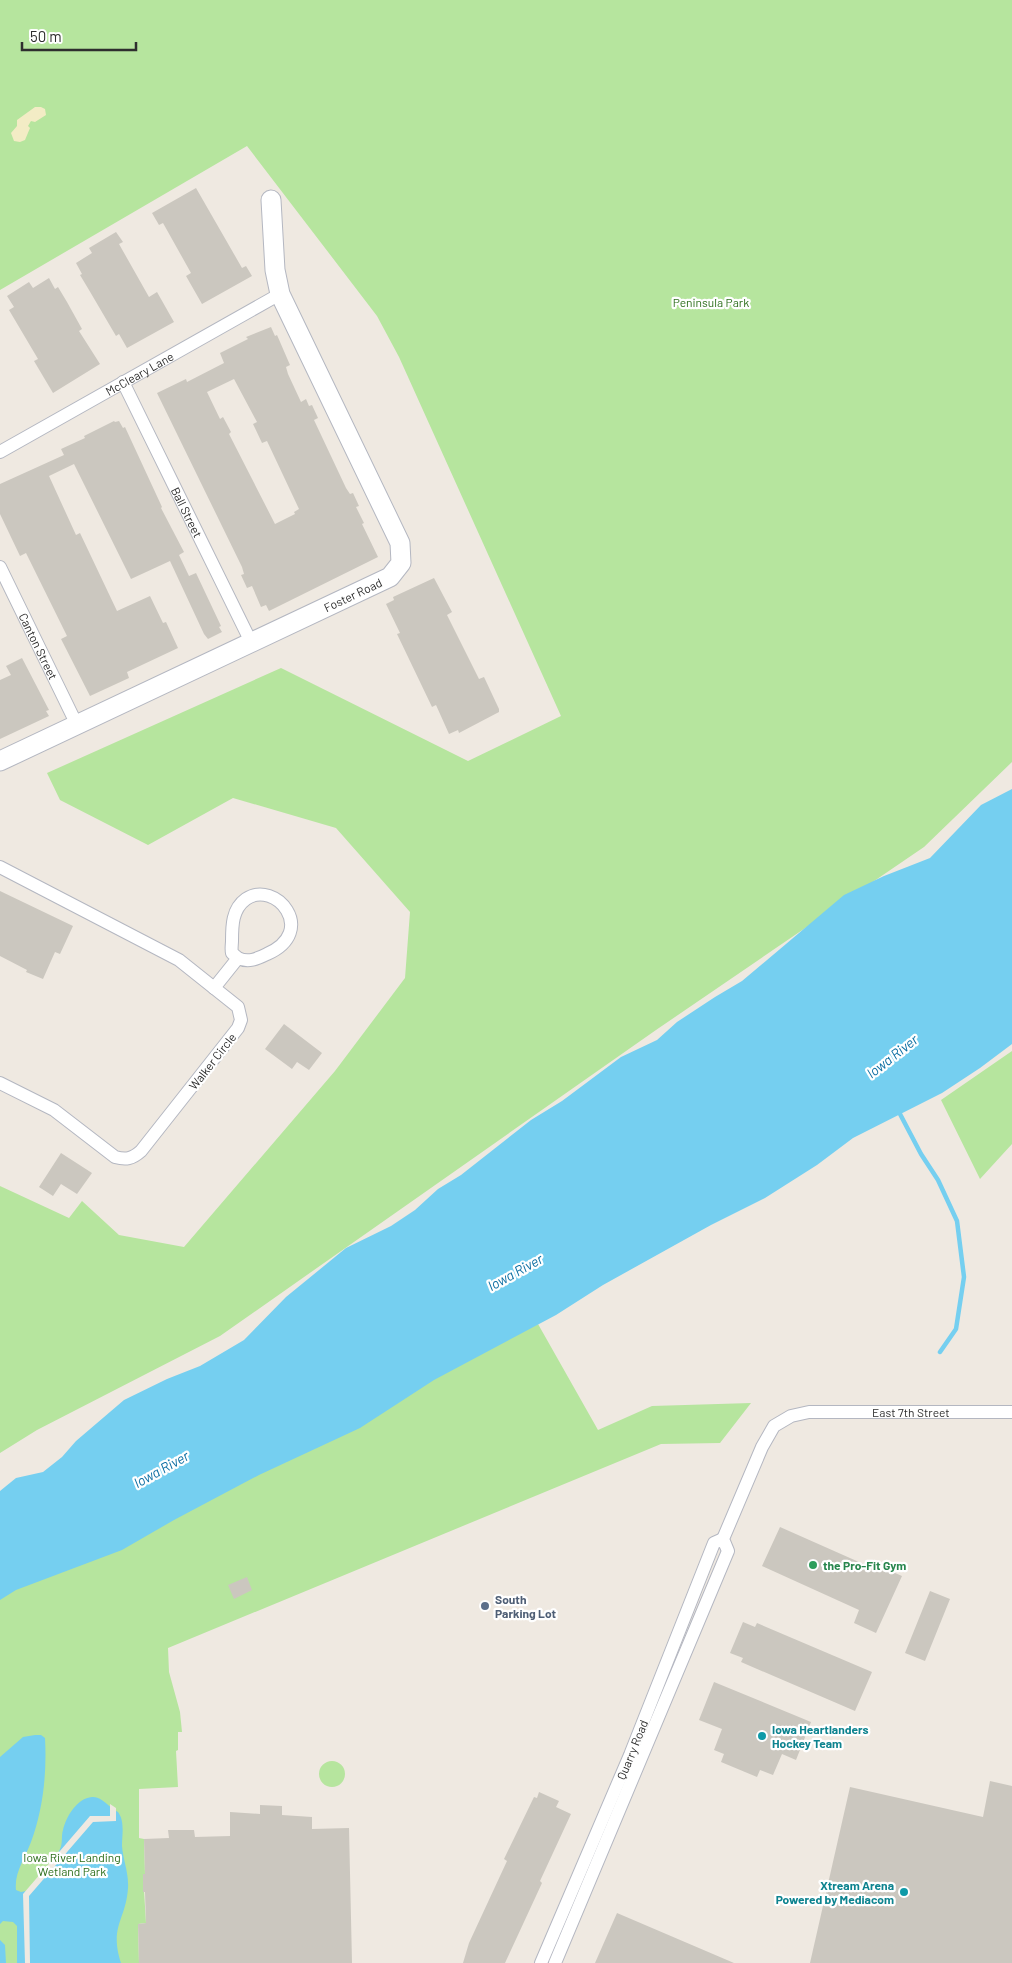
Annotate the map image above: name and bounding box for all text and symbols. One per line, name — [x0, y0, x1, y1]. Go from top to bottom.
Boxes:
scale bar — [22, 20, 136, 52]
text: 50 m — [30, 27, 62, 45]
park label: Peninsula Park — [673, 295, 749, 309]
street label: McCleary Lane — [103, 349, 176, 398]
street label: Ball Street — [169, 485, 205, 540]
street label: Foster Road — [321, 575, 384, 614]
street label: Canton Street — [16, 611, 61, 682]
street label: Walker Circle — [186, 1030, 238, 1092]
water label: Iowa River — [863, 1030, 922, 1081]
water label: Iowa River — [484, 1249, 546, 1294]
street label: East 7th Street — [872, 1405, 950, 1419]
water label: Iowa River — [130, 1446, 192, 1491]
place label: the Pro-Fit Gym — [823, 1558, 906, 1572]
marker: the Pro-Fit Gym — [807, 1559, 819, 1571]
place label: South Parking Lot — [495, 1592, 556, 1620]
marker: South Parking Lot — [479, 1600, 491, 1612]
street label: Quarry Road — [613, 1718, 650, 1781]
place label: Iowa Heartlanders Hockey Team — [772, 1722, 869, 1750]
marker: Iowa Heartlanders Hockey Team — [756, 1730, 768, 1742]
park label: Iowa River Landing Wetland Park — [23, 1850, 121, 1878]
place label: Xtream Arena Powered by Mediacom — [776, 1878, 894, 1906]
marker: Xtream Arena Powered by Mediacom — [898, 1886, 910, 1898]

